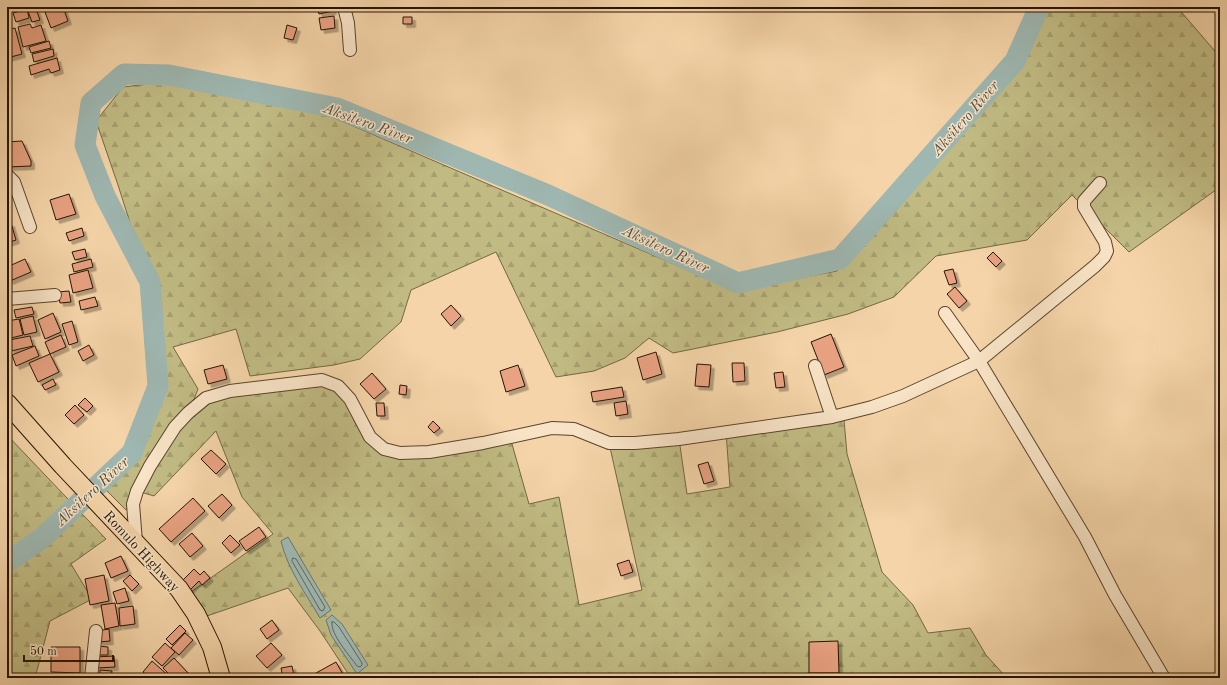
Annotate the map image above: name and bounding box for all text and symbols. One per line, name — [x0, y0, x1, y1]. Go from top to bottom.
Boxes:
water label: Aksitero River — [929, 78, 1003, 160]
water label: Aksitero River — [320, 101, 415, 148]
water label: Aksitero River — [619, 223, 711, 277]
water label: Aksitero River — [53, 454, 133, 530]
street label: Romulo Highway — [100, 509, 182, 595]
scale bar — [24, 637, 113, 663]
text: 50 m — [30, 645, 57, 658]

